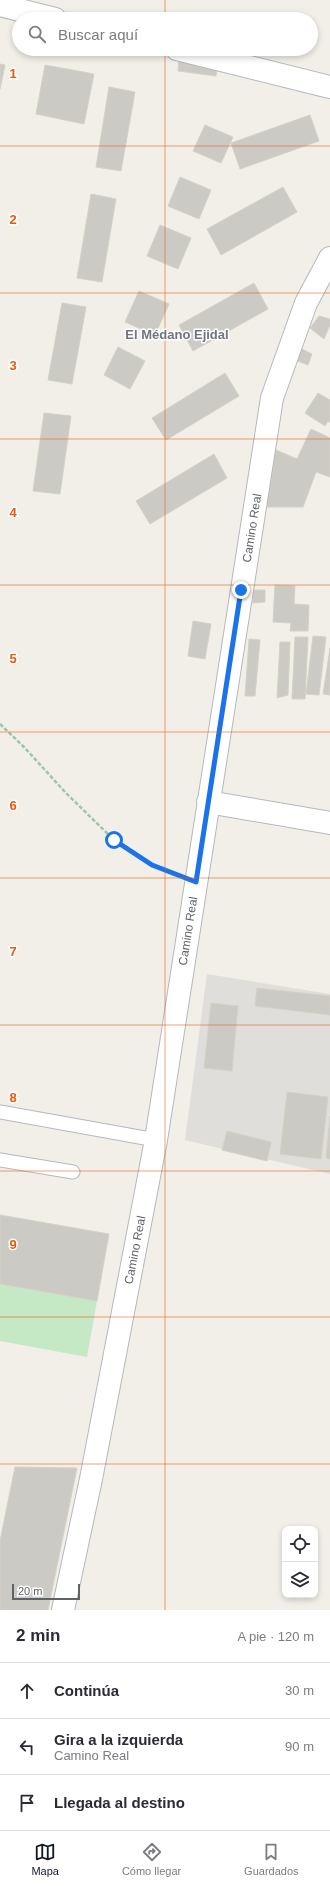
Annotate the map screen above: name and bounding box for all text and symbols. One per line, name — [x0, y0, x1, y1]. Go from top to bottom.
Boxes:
search box — [12, 12, 318, 56]
icon: search — [26, 23, 48, 45]
text: Buscar aquí — [58, 26, 138, 43]
text: 1 — [9, 66, 17, 81]
text: 2 — [9, 212, 17, 227]
district label: El Médano Ejidal — [125, 327, 229, 342]
text: 3 — [9, 358, 17, 373]
street label: Camino Real — [240, 493, 264, 563]
text: 4 — [9, 505, 17, 520]
route end — [232, 581, 250, 599]
text: 5 — [9, 651, 17, 666]
text: 6 — [9, 798, 17, 813]
route start — [105, 831, 123, 849]
street label: Camino Real — [176, 896, 200, 966]
text: 7 — [9, 944, 17, 959]
text: 8 — [9, 1090, 17, 1105]
street label: Camino Real — [122, 1215, 148, 1285]
text: 9 — [9, 1237, 17, 1252]
map controls — [282, 1526, 318, 1598]
button: locate — [282, 1526, 318, 1562]
button: layers — [282, 1562, 318, 1598]
scale bar — [12, 1582, 80, 1601]
text: 20 m — [18, 1585, 42, 1597]
text: 2 min — [16, 1626, 60, 1645]
text: A pie · 120 m — [237, 1629, 314, 1644]
icon: ahead — [16, 1680, 38, 1702]
text: Continúa — [54, 1682, 119, 1699]
text: 30 m — [285, 1683, 314, 1698]
text: Gira a la izquierda — [54, 1731, 183, 1748]
icon: left — [16, 1736, 38, 1758]
text: 90 m — [285, 1739, 314, 1754]
text: Camino Real — [54, 1748, 129, 1763]
icon: arrive — [16, 1792, 38, 1814]
text: Llegada al destino — [54, 1794, 185, 1811]
tab: Mapa — [31, 1841, 59, 1877]
tab: Cómo llegar — [122, 1841, 181, 1877]
tab: Guardados — [244, 1841, 299, 1877]

